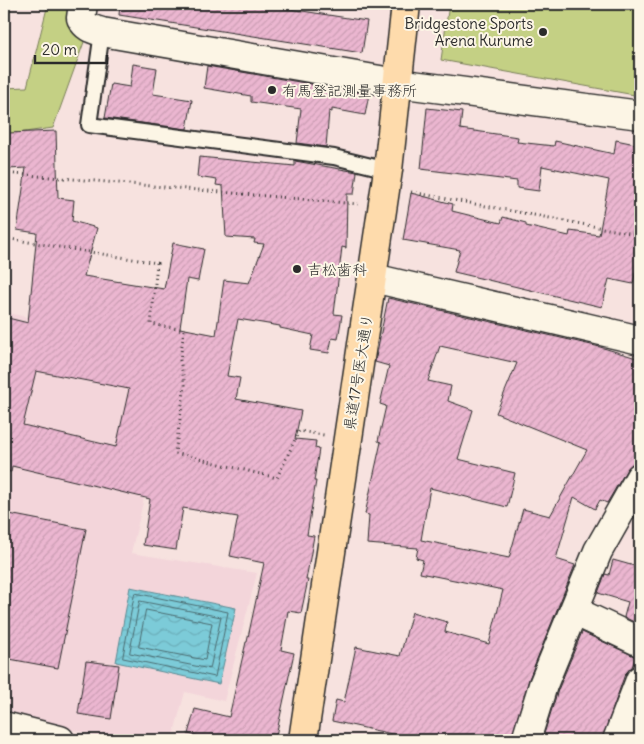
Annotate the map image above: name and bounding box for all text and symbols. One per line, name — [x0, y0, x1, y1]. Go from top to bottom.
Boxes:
place label: Bridgestone Sports Arena Kurume — [404, 14, 533, 50]
marker: Bridgestone Sports Arena Kurume — [537, 26, 549, 38]
scale bar — [35, 32, 108, 64]
text: 20 m — [42, 40, 77, 59]
place label: 有馬登記測量事務所 — [282, 81, 417, 100]
marker: 有馬登記測量事務所 — [266, 84, 278, 96]
place label: 吉松歯科 — [307, 260, 367, 279]
marker: 吉松歯科 — [291, 263, 303, 275]
street label: 県道17号医大通り — [339, 312, 377, 432]

